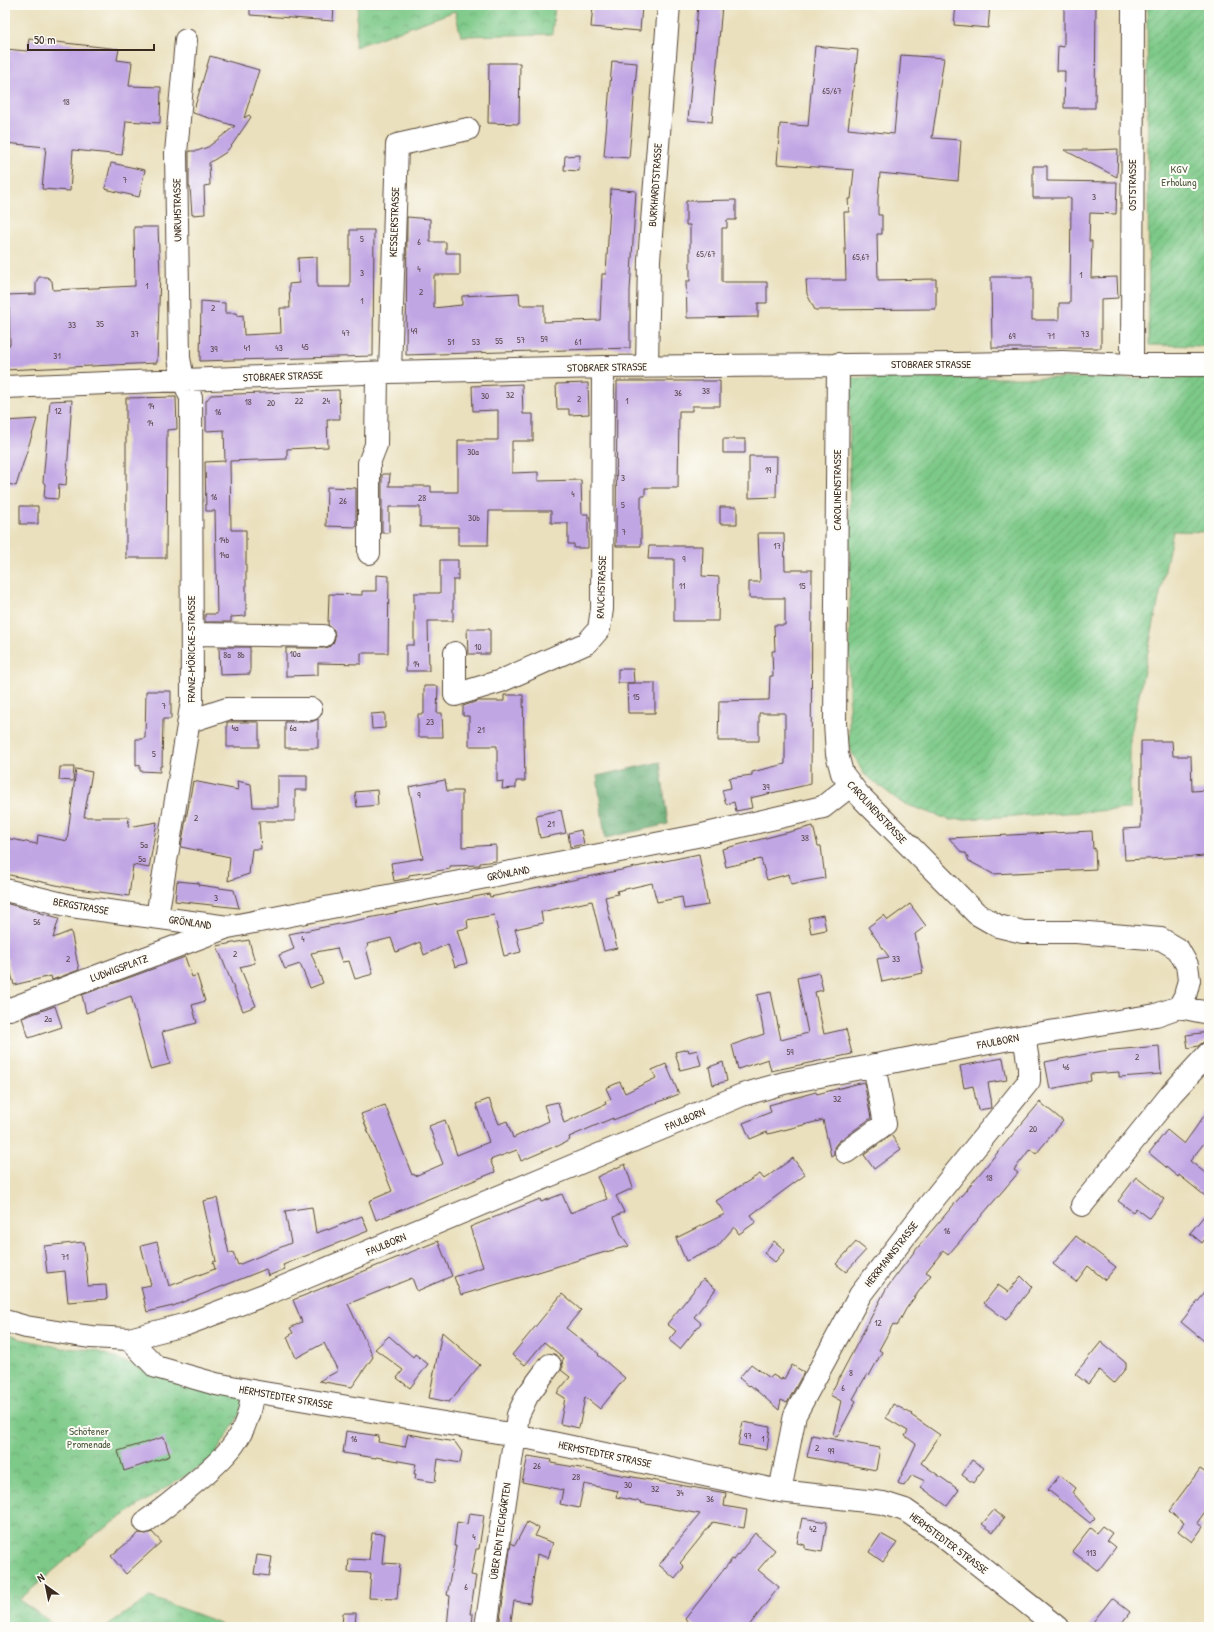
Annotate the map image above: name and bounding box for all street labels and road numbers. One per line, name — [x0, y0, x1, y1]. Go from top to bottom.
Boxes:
street label: BURKHARDTSTRASSE — [645, 143, 665, 227]
street label: OSTSTRASSE — [1125, 159, 1139, 211]
street label: UNRUHSTRASSE — [169, 178, 185, 242]
street label: KESSLERSTRASSE — [386, 187, 402, 257]
street label: STOBRAER STRASSE — [891, 357, 971, 371]
street label: STOBRAER STRASSE — [567, 359, 647, 375]
street label: STOBRAER STRASSE — [243, 368, 323, 384]
street label: CAROLINENSTRASSE — [830, 449, 844, 531]
street label: RAUCHSTRASSE — [593, 555, 609, 619]
street label: FRANZ-MÖRICKE-STRASSE — [184, 595, 198, 704]
street label: CAROLINENSTRASSE — [844, 778, 910, 847]
street label: GRÖNLAND — [486, 862, 531, 884]
street label: BERGSTRASSE — [52, 894, 110, 918]
street label: GRÖNLAND — [168, 912, 213, 932]
street label: LUDWIGSPLATZ — [88, 951, 150, 985]
street label: FAULBORN — [975, 1030, 1020, 1052]
street label: FAULBORN — [662, 1104, 707, 1134]
street label: HERRMANNSTRASSE — [861, 1218, 921, 1289]
street label: FAULBORN — [363, 1229, 408, 1259]
street label: HERMSTEDTER STRASSE — [238, 1382, 334, 1412]
street label: HERMSTEDTER STRASSE — [557, 1437, 653, 1471]
street label: ÜBER DEN TEICHGÄRTEN — [486, 1481, 514, 1580]
street label: HERMSTEDTER STRASSE — [907, 1509, 991, 1577]

